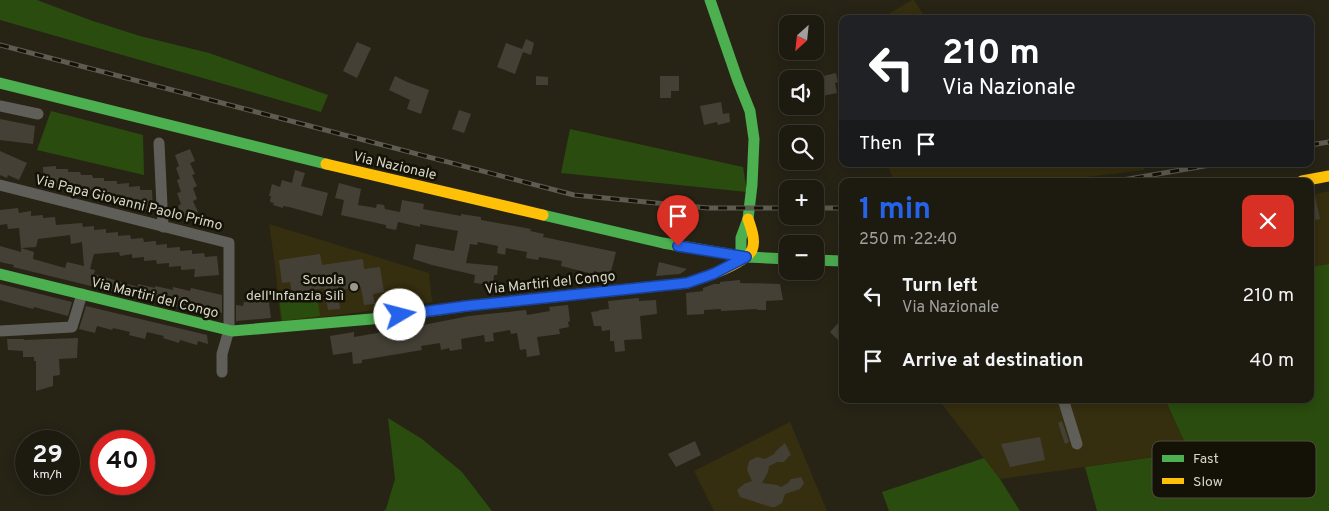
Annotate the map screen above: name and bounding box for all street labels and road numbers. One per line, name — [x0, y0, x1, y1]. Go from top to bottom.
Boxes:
street label: Via Nazionale — [351, 149, 438, 184]
street label: Via Papa Giovanni Paolo Primo — [33, 172, 224, 235]
street label: Via Martiri del Congo — [484, 268, 616, 299]
street label: Via Martiri del Congo — [89, 274, 220, 323]

